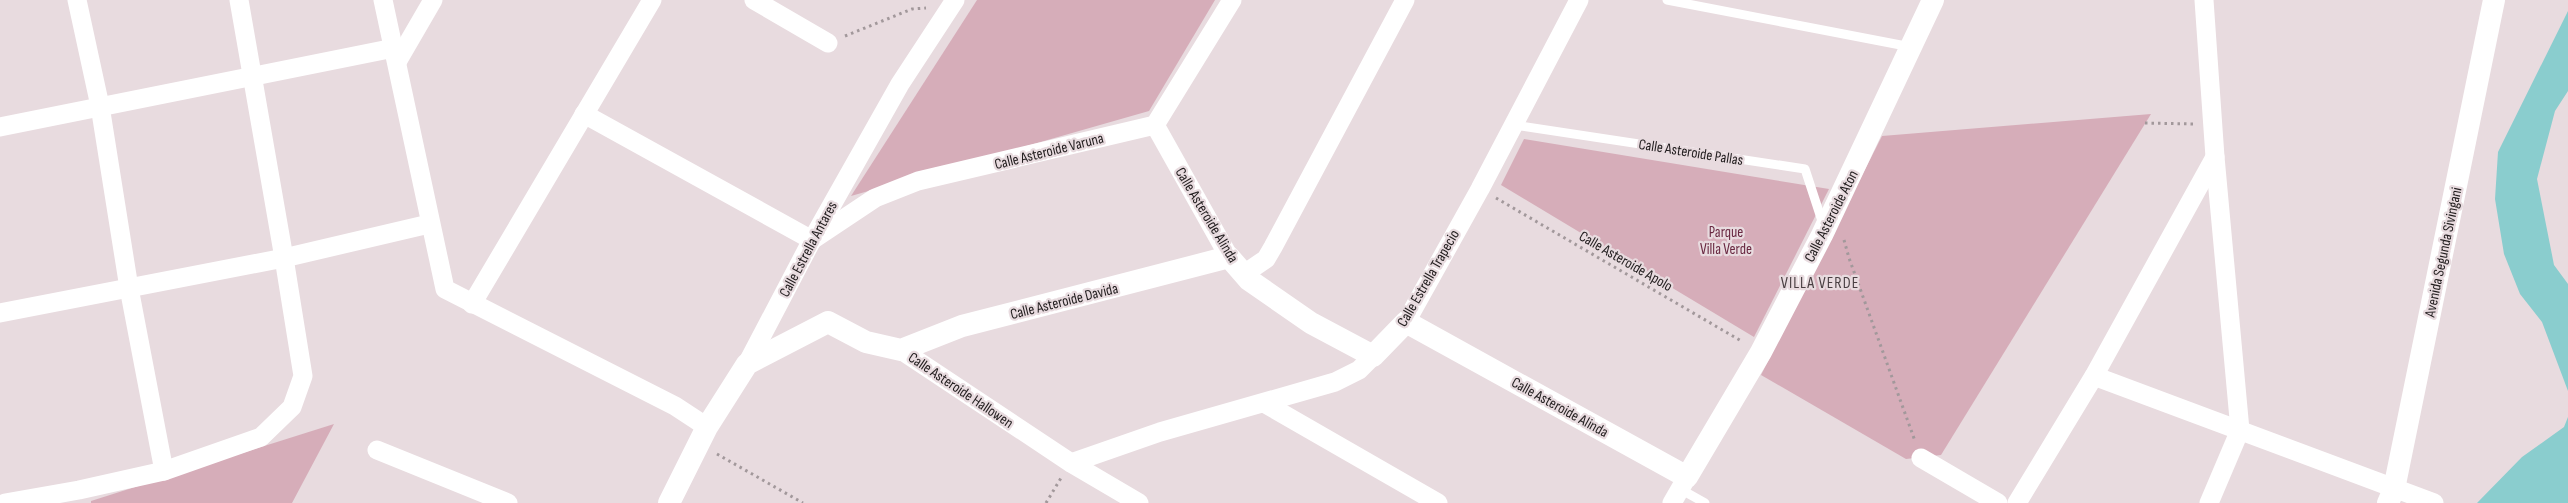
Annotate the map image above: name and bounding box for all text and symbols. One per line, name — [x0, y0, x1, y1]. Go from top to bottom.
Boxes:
street label: Calle Asteroide Varuna — [993, 129, 1106, 174]
street label: Calle Asteroide Pallas — [1637, 135, 1745, 170]
street label: Calle Asteroide Alinda — [1171, 164, 1243, 267]
street label: Calle Asteroide Aton — [1800, 167, 1863, 265]
street label: Avenida Segunda Sivingani — [2420, 185, 2467, 320]
street label: Calle Estrella Antares — [775, 198, 842, 300]
park label: Parque Villa Verde — [1700, 223, 1752, 259]
street label: Calle Estrella Trapecio — [1393, 226, 1464, 330]
street label: Calle Asteroide Apolo — [1576, 227, 1676, 296]
district label: VILLA VERDE — [1781, 274, 1859, 293]
street label: Calle Asteroide Davida — [1008, 279, 1120, 324]
street label: Calle Asteroide Hallowen — [904, 348, 1017, 433]
street label: Calle Asteroide Alinda — [1508, 373, 1612, 442]

